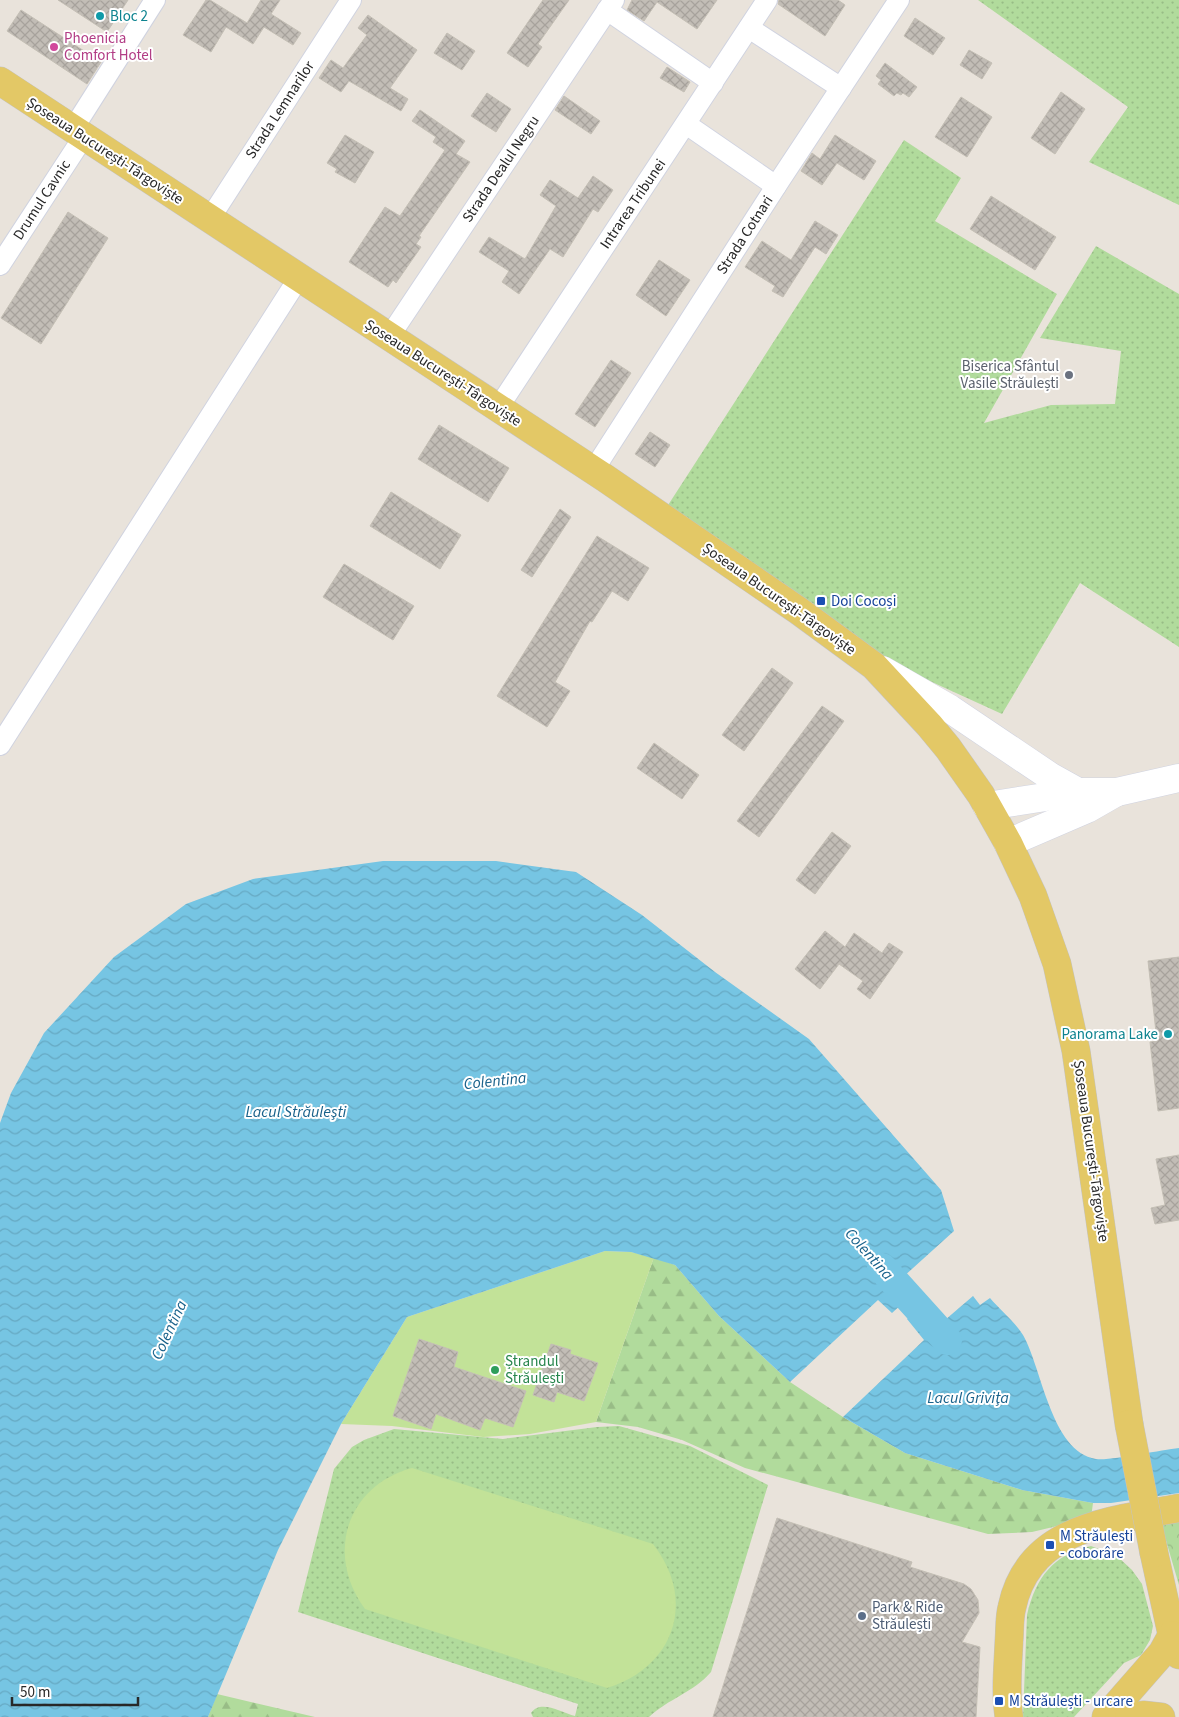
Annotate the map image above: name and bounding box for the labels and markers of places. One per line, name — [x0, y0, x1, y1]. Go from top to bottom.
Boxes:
place label: Bloc 2 — [110, 6, 148, 27]
marker: Bloc 2 — [94, 10, 106, 22]
place label: Phoenicia Comfort Hotel — [64, 28, 153, 66]
marker: Phoenicia Comfort Hotel — [48, 41, 60, 53]
place label: Biserica Sfântul Vasile Străulești — [961, 356, 1059, 394]
marker: Biserica Sfântul Vasile Străulești — [1063, 369, 1075, 381]
place label: Doi Cocoși — [831, 591, 896, 612]
marker: Doi Cocoși — [815, 595, 827, 607]
place label: Panorama Lake — [1061, 1024, 1158, 1045]
marker: Panorama Lake — [1162, 1028, 1174, 1040]
place label: Ștrandul Străulești — [505, 1351, 564, 1389]
marker: Ștrandul Străulești — [489, 1364, 501, 1376]
place label: M Străulești - coborâre — [1060, 1526, 1133, 1564]
marker: M Străulești - coborâre — [1044, 1539, 1056, 1551]
place label: Park & Ride Străulești — [872, 1597, 943, 1635]
marker: Park & Ride Străulești — [856, 1610, 868, 1622]
place label: M Străulești - urcare — [1009, 1691, 1133, 1712]
marker: M Străulești - urcare — [993, 1695, 1005, 1707]

